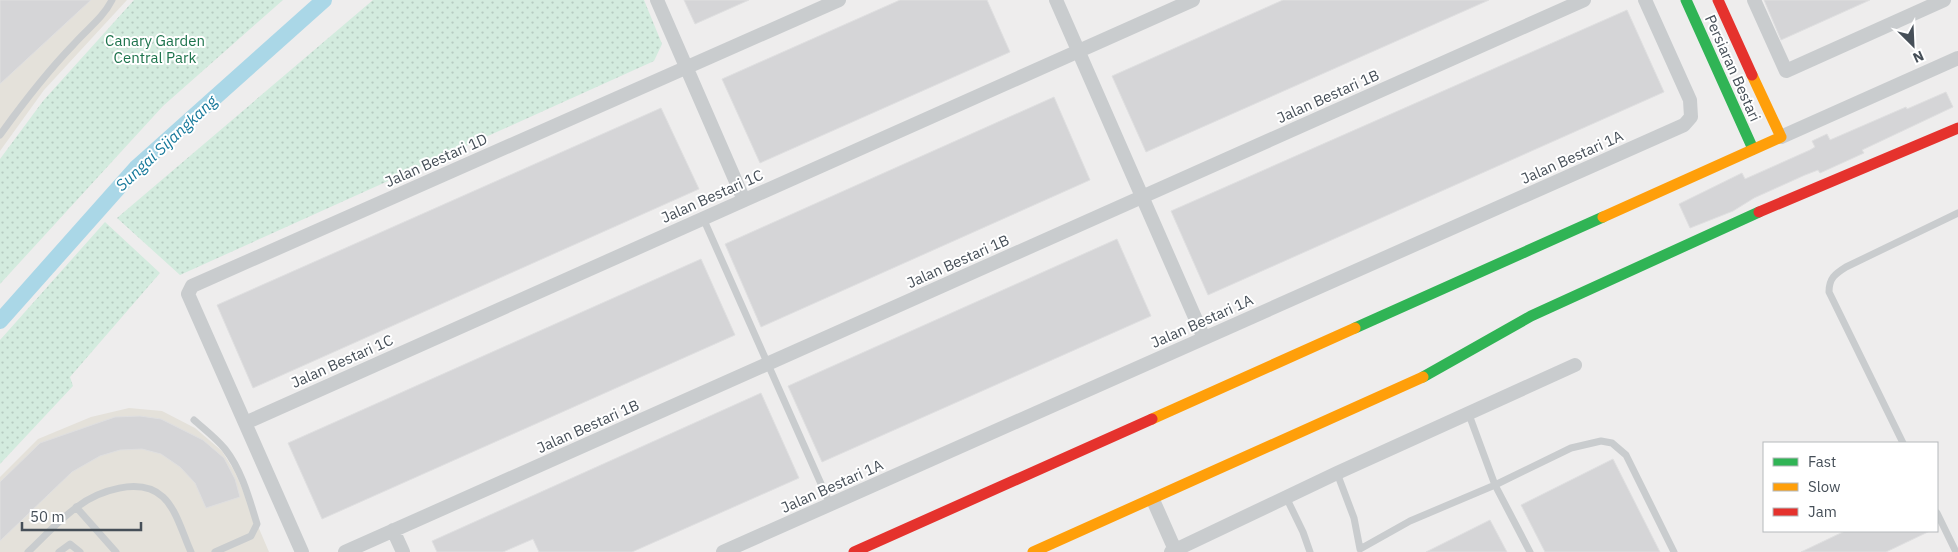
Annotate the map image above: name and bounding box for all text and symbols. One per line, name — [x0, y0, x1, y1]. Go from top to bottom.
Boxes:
street label: Persiaran Bestari — [1701, 12, 1765, 124]
north arrow — [1888, 20, 1938, 70]
park label: Canary Garden Central Park — [105, 31, 205, 67]
text: N — [1910, 47, 1927, 67]
street label: Jalan Bestari 1B — [1274, 65, 1382, 127]
water label: Sungai Sijangkang — [111, 90, 221, 195]
street label: Jalan Bestari 1A — [1518, 126, 1626, 188]
street label: Jalan Bestari 1D — [382, 129, 490, 191]
street label: Jalan Bestari 1C — [658, 165, 766, 227]
street label: Jalan Bestari 1B — [904, 230, 1012, 292]
street label: Jalan Bestari 1A — [1148, 290, 1256, 352]
street label: Jalan Bestari 1C — [288, 330, 396, 392]
street label: Jalan Bestari 1B — [534, 395, 642, 457]
legend — [1763, 442, 1938, 532]
text: Fast — [1808, 452, 1836, 471]
street label: Jalan Bestari 1A — [778, 455, 886, 517]
text: Slow — [1808, 477, 1841, 496]
scale bar — [22, 500, 141, 532]
text: Jam — [1808, 502, 1837, 521]
text: 50 m — [30, 507, 65, 526]

